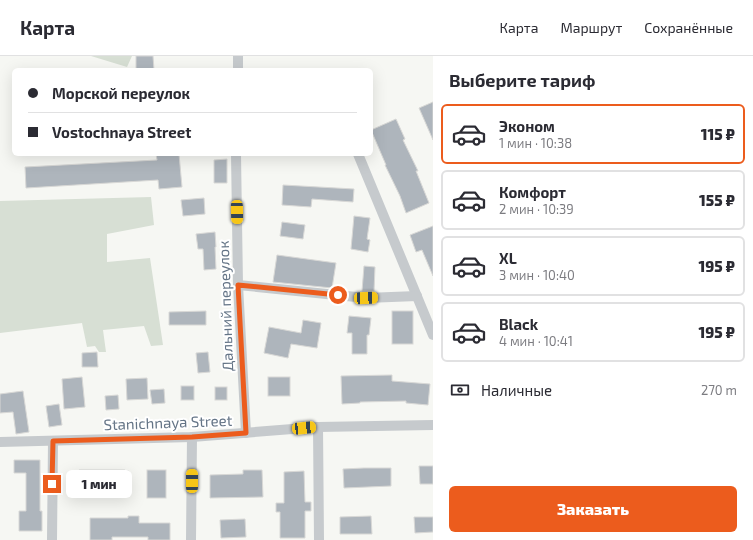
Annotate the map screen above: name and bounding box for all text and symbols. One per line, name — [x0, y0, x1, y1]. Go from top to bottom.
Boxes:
text: Карта — [20, 16, 75, 39]
text: Карта — [500, 19, 538, 36]
text: Маршрут — [560, 19, 622, 36]
text: Сохранённые — [644, 19, 733, 36]
text: Выберите тариф — [449, 69, 595, 91]
text: Морской переулок — [52, 84, 190, 102]
icon: car — [451, 116, 487, 152]
text: Эконом — [499, 117, 555, 135]
text: Vostochnaya Street — [52, 123, 191, 141]
text: 115 ₽ — [701, 125, 735, 143]
text: 1 мин · 10:38 — [499, 135, 572, 151]
icon: car — [451, 182, 487, 218]
text: Комфорт — [499, 183, 566, 201]
text: 155 ₽ — [699, 191, 735, 209]
car — [231, 200, 243, 224]
text: 2 мин · 10:39 — [499, 201, 574, 217]
street label: Дальний переулок — [214, 240, 237, 372]
icon: car — [451, 248, 487, 284]
text: XL — [499, 249, 517, 267]
text: 195 ₽ — [698, 257, 735, 275]
text: 3 мин · 10:40 — [499, 267, 575, 283]
route start — [329, 286, 347, 304]
car — [354, 292, 378, 304]
icon: car — [451, 314, 487, 350]
text: Black — [499, 315, 538, 333]
text: 195 ₽ — [698, 323, 735, 341]
text: 4 мин · 10:41 — [499, 333, 573, 349]
icon: cash — [449, 379, 471, 401]
text: Наличные — [481, 381, 552, 399]
text: 270 m — [701, 382, 737, 398]
street label: Stanichnaya Street — [103, 411, 233, 433]
car — [291, 421, 317, 435]
car — [186, 469, 198, 493]
callout: 1 мин — [66, 470, 132, 498]
route end — [43, 475, 61, 493]
text: 1 мин — [81, 476, 117, 492]
button: Заказать — [449, 486, 737, 532]

